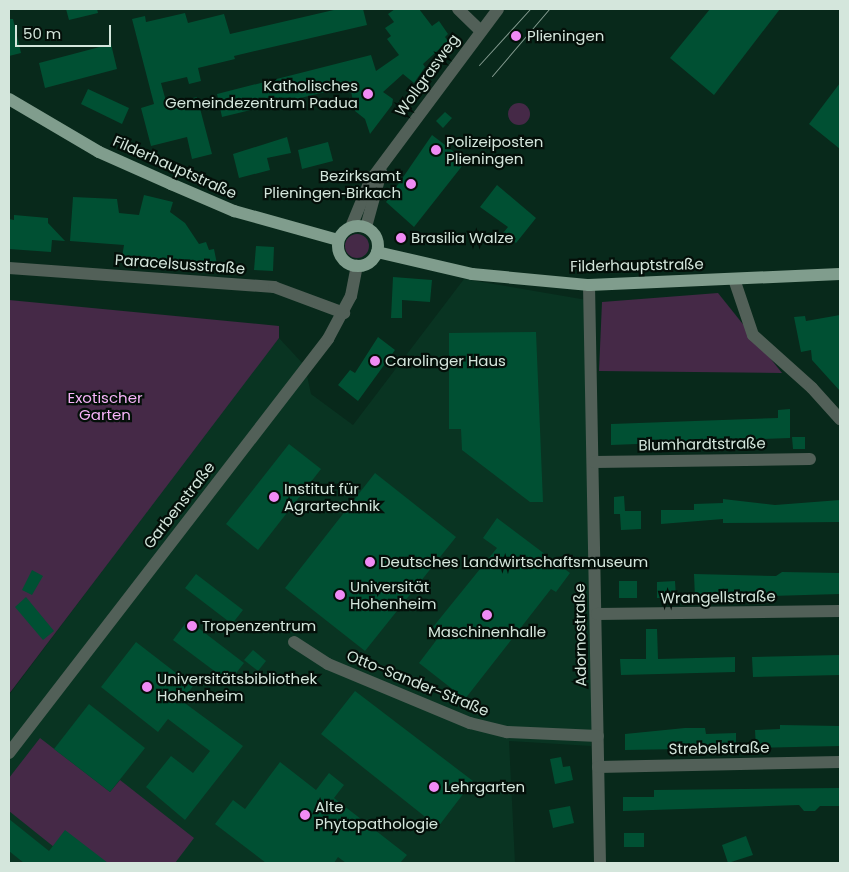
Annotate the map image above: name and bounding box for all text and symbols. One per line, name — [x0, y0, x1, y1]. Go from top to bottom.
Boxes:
scale bar — [18, 15, 114, 47]
text: 50 m — [23, 23, 61, 44]
place label: Plieningen — [527, 27, 604, 45]
marker: Plieningen — [509, 29, 523, 43]
street label: Wollgrasweg — [391, 30, 463, 120]
place label: Katholisches Gemeindezentrum Padua — [165, 76, 358, 111]
marker: Katholisches Gemeindezentrum Padua — [362, 88, 374, 100]
street label: Filderhauptstraße — [110, 132, 240, 202]
place label: Polizeiposten Plieningen — [446, 132, 543, 167]
marker: Polizeiposten Plieningen — [430, 144, 442, 156]
place label: Bezirksamt Plieningen‐Birkach — [264, 166, 401, 201]
marker: Bezirksamt Plieningen‐Birkach — [405, 178, 417, 190]
place label: Brasilia Walze — [411, 229, 514, 247]
marker: Brasilia Walze — [395, 232, 407, 244]
street label: Paracelsusstraße — [114, 250, 246, 278]
street label: Filderhauptstraße — [570, 255, 704, 275]
place label: Carolinger Haus — [385, 352, 506, 370]
marker: Carolinger Haus — [369, 355, 381, 367]
park label: Exotischer Garten — [67, 388, 143, 423]
street label: Blumhardtstraße — [638, 434, 766, 454]
street label: Garbenstraße — [140, 458, 218, 552]
place label: Institut für Agrartechnik — [284, 479, 380, 514]
marker: Institut für Agrartechnik — [268, 491, 280, 503]
place label: Deutsches Landwirtschaftsmuseum — [380, 553, 648, 571]
marker: Deutsches Landwirtschaftsmuseum — [364, 556, 376, 568]
place label: Universität Hohenheim — [350, 577, 437, 612]
street label: Adornostraße — [570, 583, 590, 687]
street label: Wrangellstraße — [660, 587, 776, 607]
marker: Universität Hohenheim — [334, 589, 346, 601]
marker: Maschinenhalle — [481, 609, 493, 621]
place label: Tropenzentrum — [202, 617, 316, 635]
marker: Tropenzentrum — [186, 620, 198, 632]
place label: Maschinenhalle — [428, 623, 546, 641]
street label: Otto-Sander-Straße — [344, 646, 492, 720]
place label: Universitätsbibliothek Hohenheim — [157, 669, 317, 704]
marker: Universitätsbibliothek Hohenheim — [141, 681, 153, 693]
street label: Strebelstraße — [668, 738, 770, 758]
place label: Lehrgarten — [444, 778, 525, 796]
marker: Lehrgarten — [428, 781, 440, 793]
place label: Alte Phytopathologie — [315, 797, 438, 832]
marker: Alte Phytopathologie — [299, 809, 311, 821]

